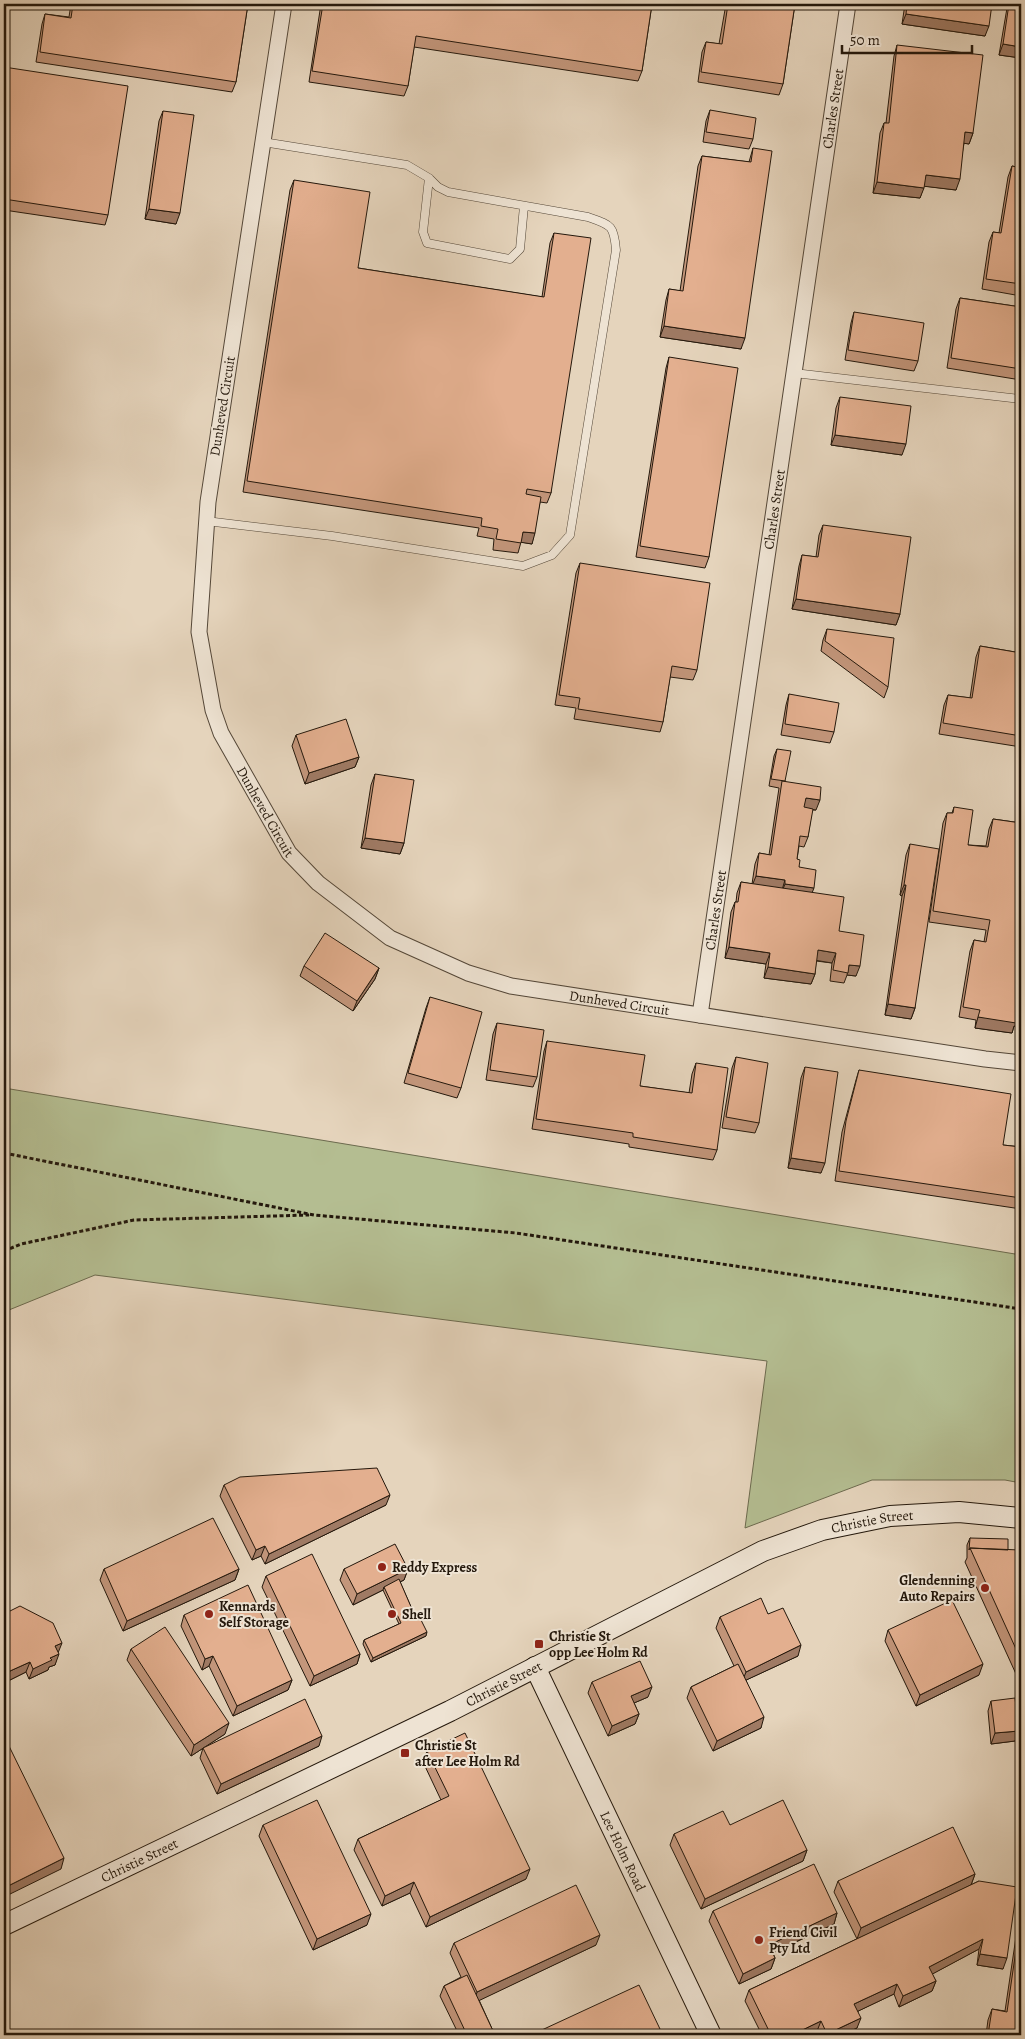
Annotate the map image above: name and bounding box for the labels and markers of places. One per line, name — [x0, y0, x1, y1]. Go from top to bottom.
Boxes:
place label: Reddy Express — [392, 1558, 478, 1577]
marker: Reddy Express — [376, 1561, 388, 1573]
place label: Glendenning Auto Repairs — [899, 1571, 976, 1606]
marker: Glendenning Auto Repairs — [979, 1582, 991, 1594]
place label: Kennards Self Storage — [219, 1597, 289, 1632]
place label: Shell — [402, 1605, 431, 1624]
marker: Kennards Self Storage — [203, 1608, 215, 1620]
marker: Shell — [386, 1608, 398, 1620]
place label: Christie St opp Lee Holm Rd — [549, 1627, 648, 1662]
marker: Christie St opp Lee Holm Rd — [533, 1638, 545, 1650]
place label: Christie St after Lee Holm Rd — [415, 1736, 520, 1771]
marker: Christie St after Lee Holm Rd — [399, 1747, 411, 1759]
place label: Friend Civil Pty Ltd — [769, 1923, 837, 1958]
marker: Friend Civil Pty Ltd — [753, 1934, 765, 1946]

